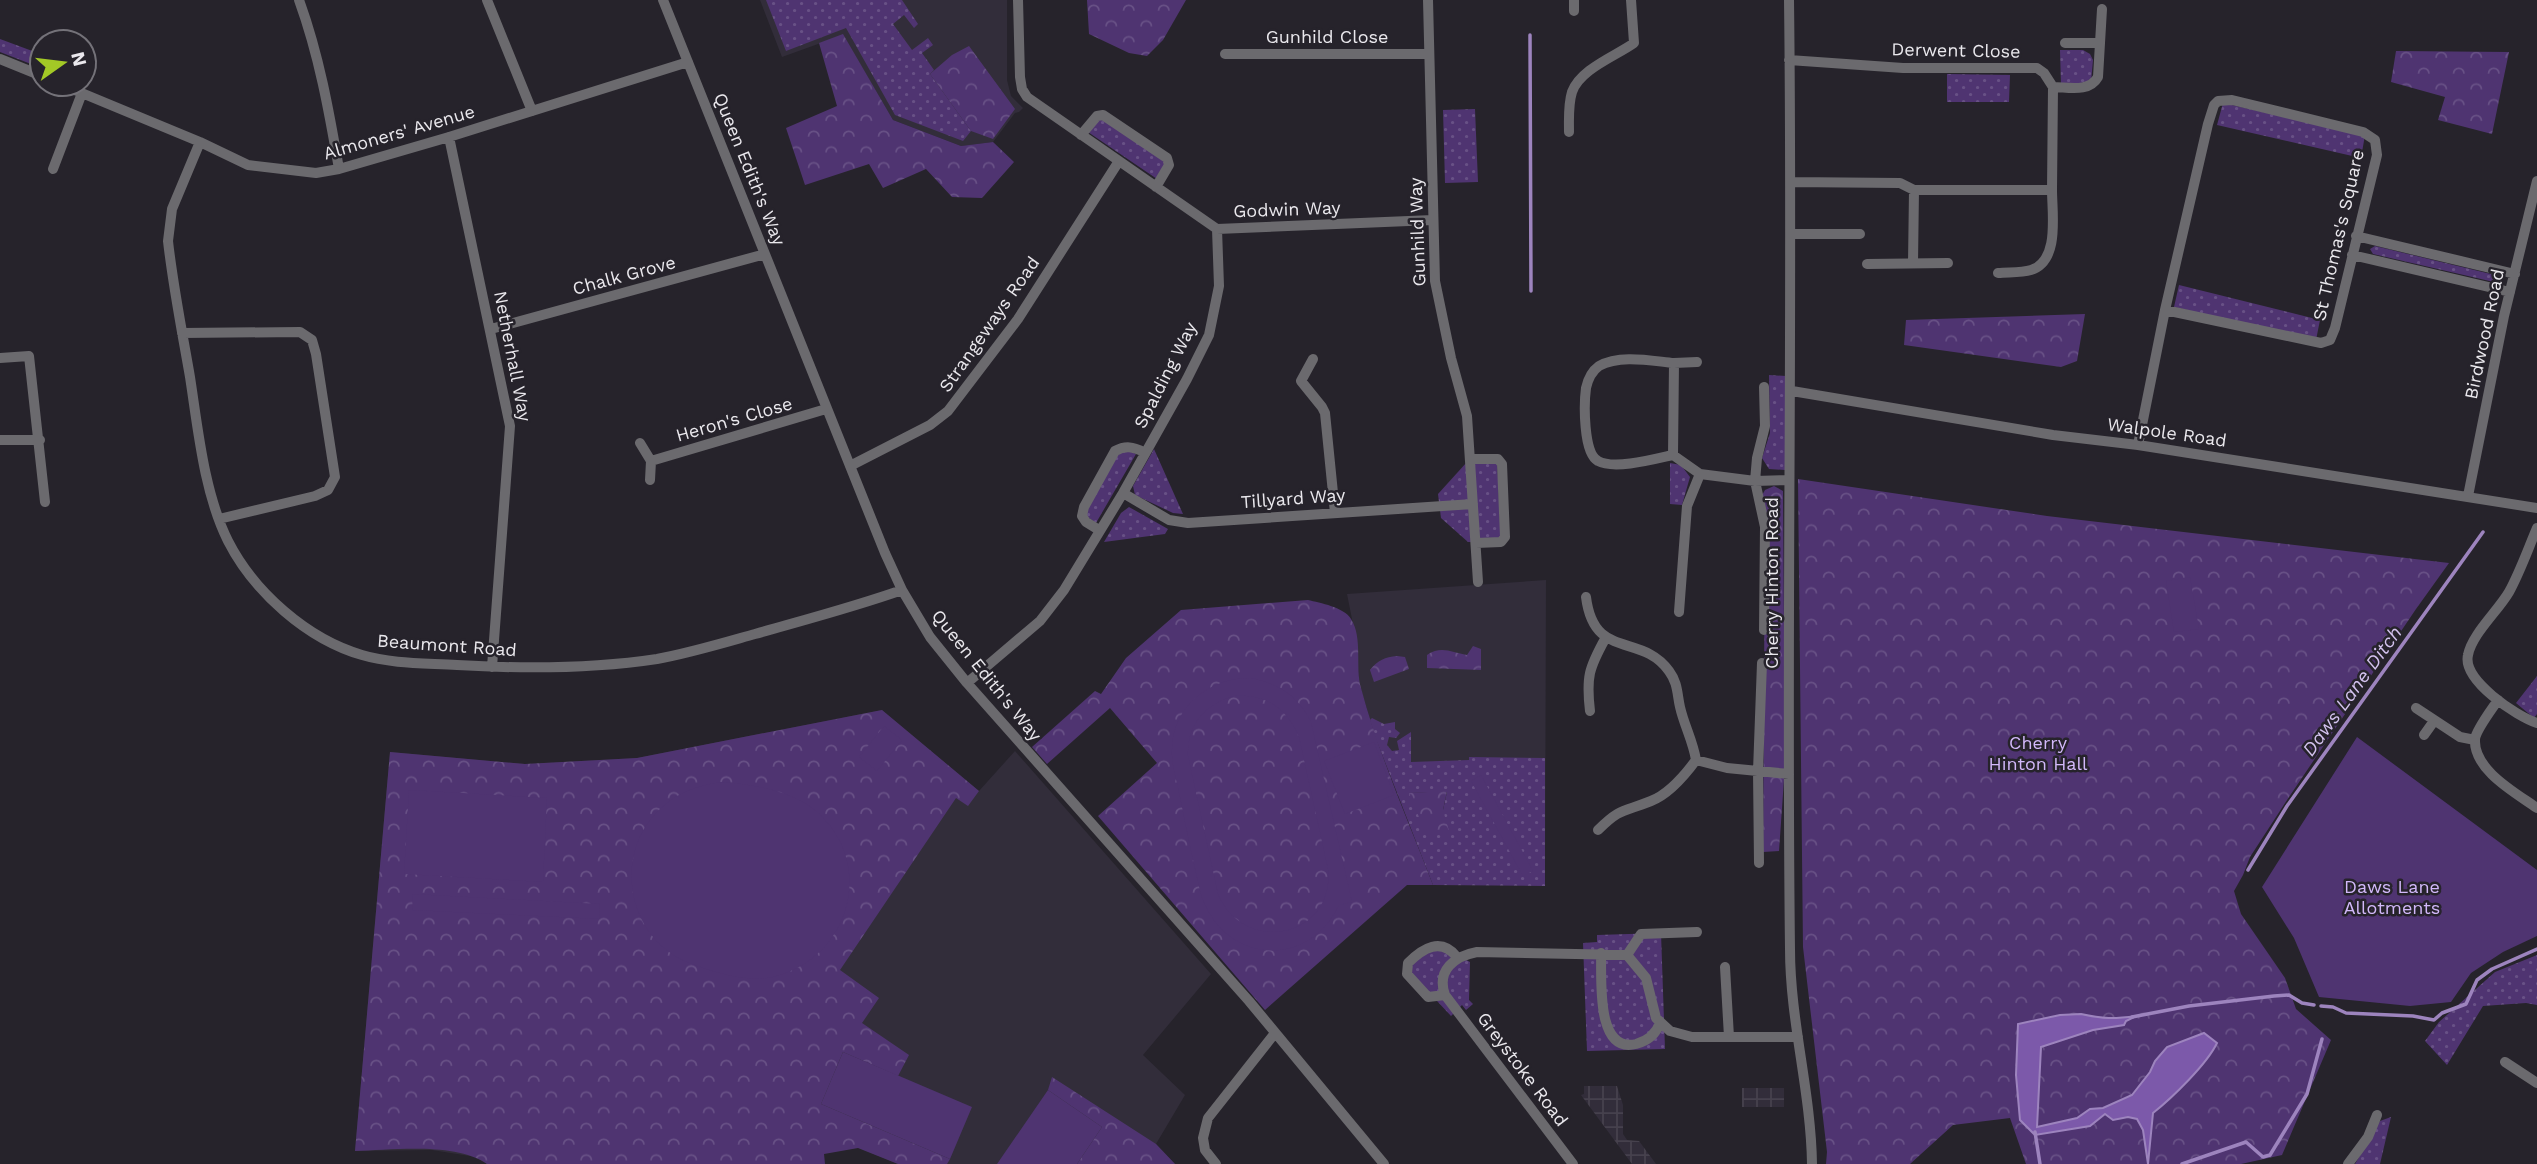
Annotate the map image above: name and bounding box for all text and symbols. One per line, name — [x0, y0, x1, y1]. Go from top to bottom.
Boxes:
street label: Gunhild Close — [1266, 26, 1388, 47]
north arrow — [28, 28, 98, 98]
street label: Derwent Close — [1891, 38, 2021, 62]
text: N — [66, 49, 92, 69]
street label: Queen Edith's Way — [710, 90, 790, 249]
street label: Almoners' Avenue — [321, 100, 477, 164]
street label: St Thomas's Square — [2308, 147, 2368, 323]
street label: Gunhild Way — [1405, 176, 1429, 287]
street label: Godwin Way — [1233, 197, 1342, 221]
street label: Chalk Grove — [570, 251, 678, 299]
street label: Strangeways Road — [934, 252, 1044, 396]
street label: Birdwood Road — [2460, 267, 2508, 401]
street label: Netherhall Way — [490, 289, 536, 424]
street label: Spalding Way — [1129, 318, 1201, 432]
street label: Heron's Close — [673, 392, 795, 446]
street label: Walpole Road — [2106, 413, 2228, 451]
street label: Tillyard Way — [1240, 484, 1347, 512]
street label: Cherry Hinton Road — [1761, 497, 1782, 669]
street label: Queen Edith's Way — [928, 605, 1047, 745]
water label: Daws Lane Ditch — [2297, 622, 2407, 760]
street label: Beaumont Road — [376, 630, 518, 660]
park label: Cherry Hinton Hall — [1989, 732, 2088, 774]
park label: Daws Lane Allotments — [2344, 876, 2440, 918]
street label: Greystoke Road — [1473, 1008, 1573, 1130]

